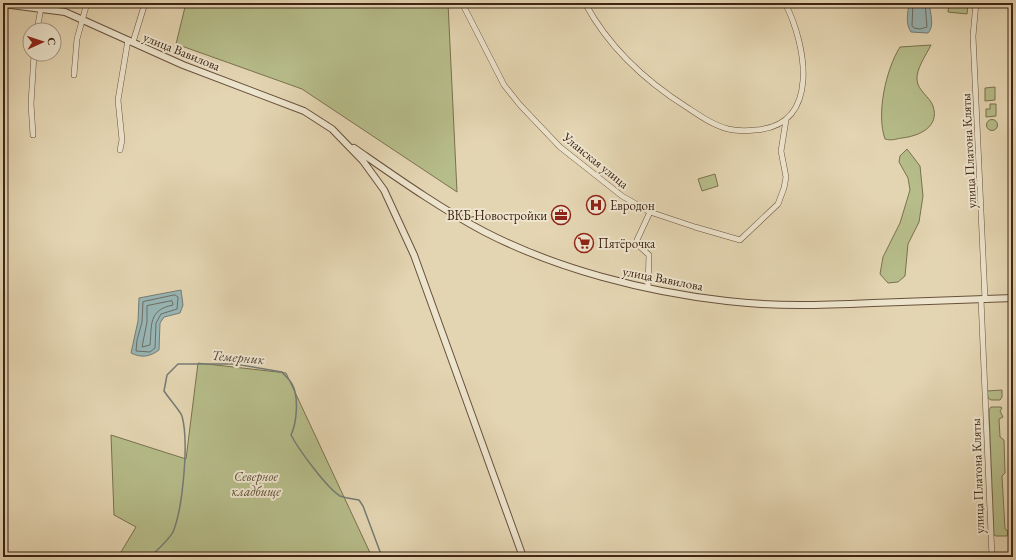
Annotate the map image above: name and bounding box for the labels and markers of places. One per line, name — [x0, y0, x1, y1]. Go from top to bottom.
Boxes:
hospital icon: Евродон — [585, 194, 607, 216]
place label: Евродон — [610, 197, 655, 214]
office icon: ВКБ-Новостройки — [550, 204, 572, 226]
place label: ВКБ-Новостройки — [447, 207, 547, 224]
supermarket icon: Пятёрочка — [573, 232, 595, 254]
place label: Пятёрочка — [598, 235, 656, 252]

